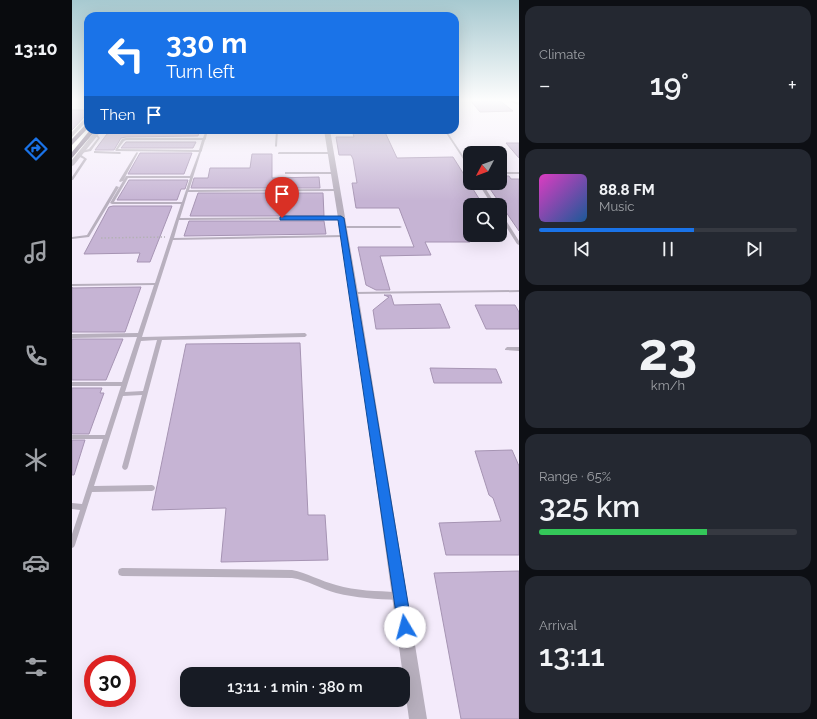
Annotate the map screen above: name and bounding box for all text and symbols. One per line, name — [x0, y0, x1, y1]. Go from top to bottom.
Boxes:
text: 330 m — [166, 27, 247, 60]
icon: left — [100, 28, 152, 80]
text: 13:10 — [14, 38, 58, 59]
text: Climate — [539, 47, 585, 62]
text: Turn left — [166, 61, 235, 82]
text: 19° — [650, 67, 689, 102]
text: − — [539, 72, 551, 98]
text: + — [788, 72, 797, 98]
icon: arrive — [143, 104, 165, 126]
text: Then — [100, 106, 135, 124]
icon: directions — [22, 135, 50, 163]
north arrow — [463, 146, 507, 190]
map controls — [463, 146, 507, 242]
pin — [265, 177, 299, 218]
text: 88.8 FM — [599, 181, 655, 199]
icon: arrive — [271, 183, 293, 205]
button: search — [463, 198, 507, 242]
text: Music — [599, 199, 634, 214]
icon: music — [22, 238, 50, 266]
icon: previous — [571, 238, 593, 260]
icon: pause — [657, 238, 679, 260]
icon: next — [743, 238, 765, 260]
text: 23 — [639, 321, 697, 382]
icon: phone — [22, 342, 50, 370]
text: km/h — [651, 378, 685, 393]
icon: climate — [22, 446, 50, 474]
text: Range · 65% — [539, 469, 611, 484]
text: 325 km — [539, 489, 640, 524]
icon: car — [22, 549, 50, 577]
position arrow — [384, 606, 426, 648]
text: Arrival — [539, 618, 577, 633]
text: 13:11 — [539, 638, 605, 673]
icon: filters — [22, 653, 50, 681]
speed limit sign: 30 — [84, 655, 136, 707]
text: 13:11 · 1 min · 380 m — [227, 678, 363, 696]

